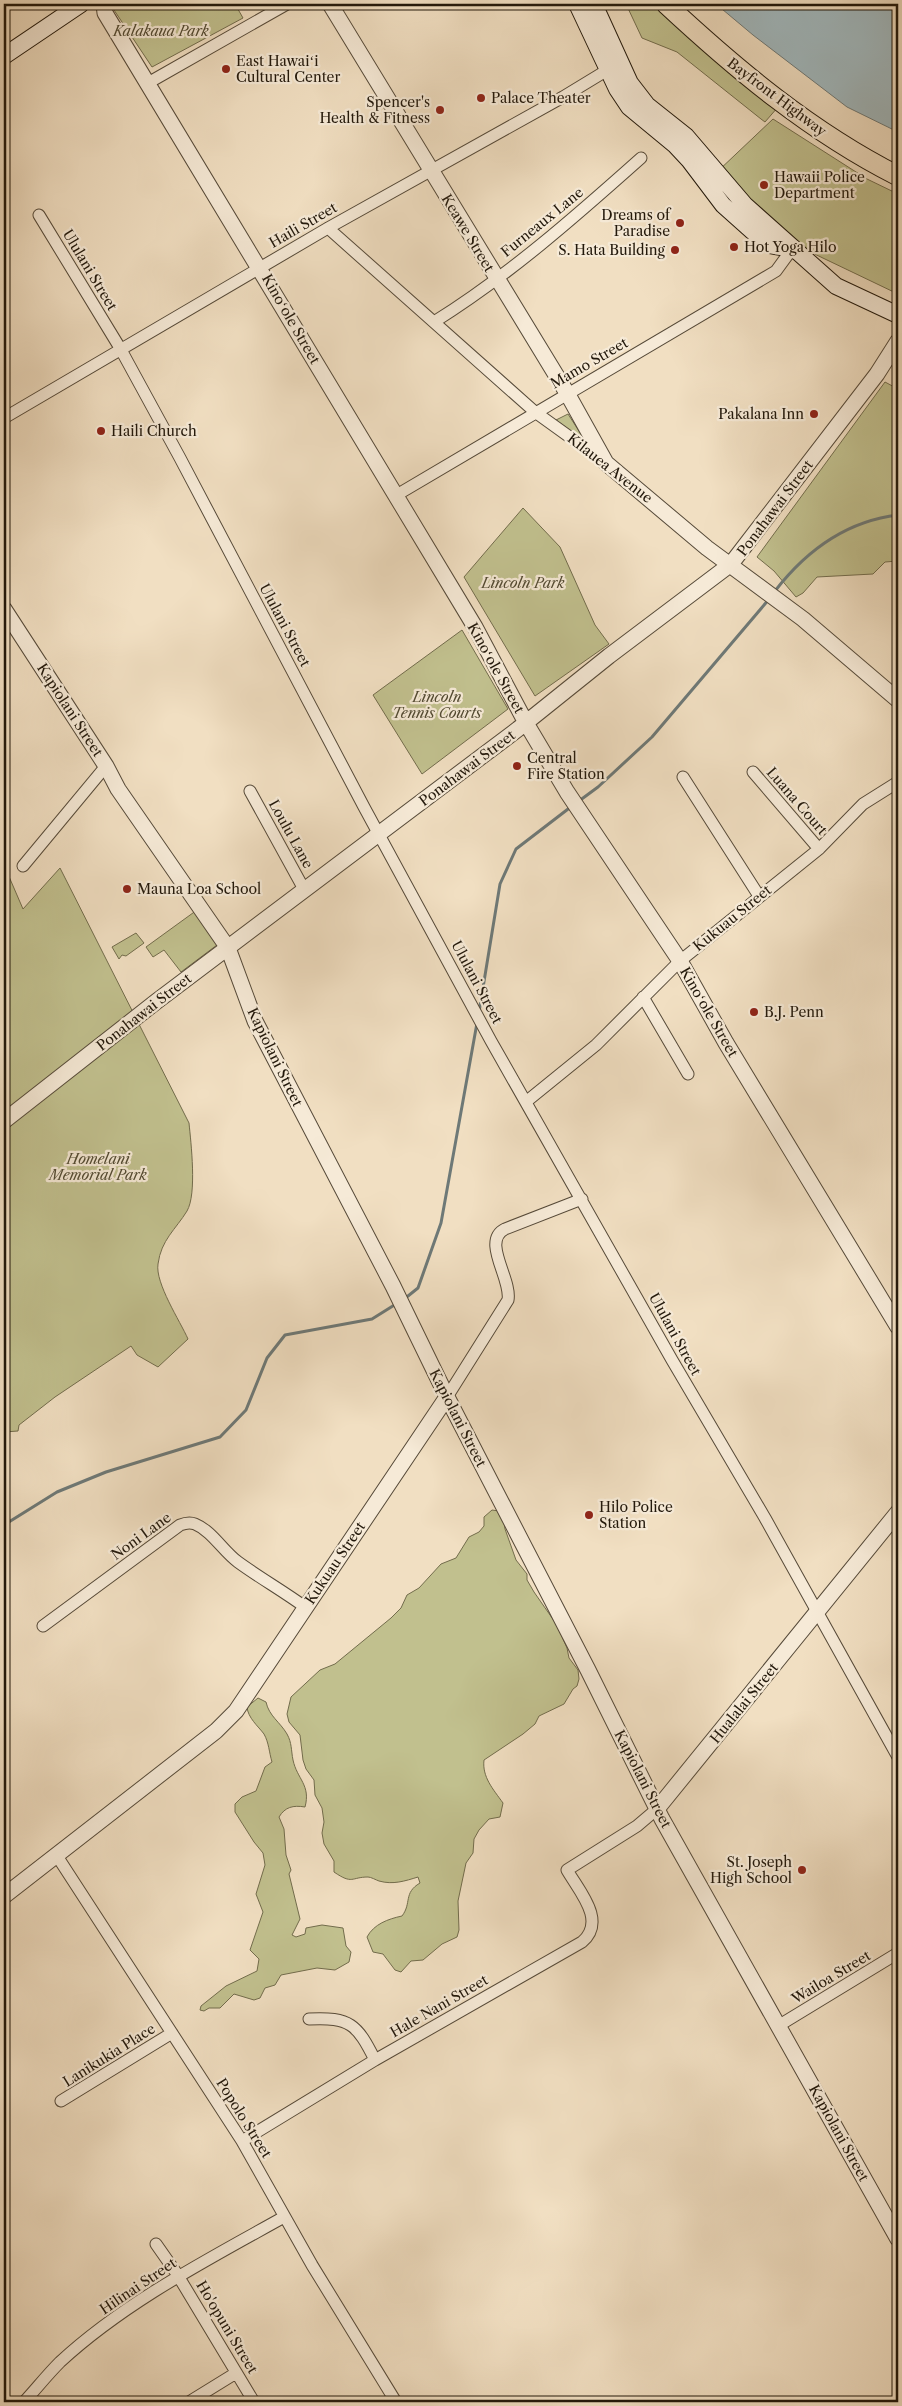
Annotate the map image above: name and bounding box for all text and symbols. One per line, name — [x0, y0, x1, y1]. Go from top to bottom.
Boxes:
park label: Kalakaua Park — [112, 22, 210, 40]
place label: East Hawaiʻi Cultural Center — [236, 52, 340, 86]
street label: Bayfront Highway — [724, 54, 830, 140]
marker: East Hawaiʻi Cultural Center — [220, 63, 232, 75]
place label: Palace Theater — [491, 89, 591, 107]
marker: Palace Theater — [475, 92, 487, 104]
place label: Spencer's Health & Fitness — [319, 93, 430, 127]
marker: Spencer's Health & Fitness — [434, 104, 446, 116]
place label: Hawaii Police Department — [774, 168, 865, 202]
marker: Hawaii Police Department — [758, 179, 770, 191]
street label: Furneaux Lane — [497, 183, 587, 261]
street label: Keawe Street — [438, 191, 498, 275]
street label: Haili Street — [266, 198, 340, 252]
place label: Dreams of Paradise — [601, 206, 672, 240]
marker: Dreams of Paradise — [674, 217, 686, 229]
street label: Ululani Street — [59, 226, 121, 314]
place label: Hot Yoga Hilo — [744, 238, 837, 256]
place label: S. Hata Building — [558, 241, 666, 259]
marker: Hot Yoga Hilo — [728, 241, 740, 253]
marker: S. Hata Building — [669, 244, 681, 256]
street label: Kinoʻole Street — [258, 271, 324, 367]
street label: Mamo Street — [547, 334, 631, 392]
place label: Pakalana Inn — [718, 405, 804, 423]
marker: Pakalana Inn — [808, 408, 820, 420]
place label: Haili Church — [111, 422, 197, 440]
marker: Haili Church — [95, 425, 107, 437]
street label: Kilauea Avenue — [564, 429, 656, 507]
street label: Ponahawai Street — [733, 456, 817, 560]
park label: Lincoln Park — [481, 574, 565, 592]
street label: Ululani Street — [256, 580, 314, 670]
street label: Kinoʻole Street — [464, 619, 528, 717]
street label: Kapiolani Street — [33, 660, 107, 760]
park label: Lincoln Tennis Courts — [392, 688, 483, 722]
street label: Ponahawai Street — [415, 726, 519, 810]
place label: Central Fire Station — [527, 749, 605, 783]
marker: Central Fire Station — [511, 760, 523, 772]
street label: Luana Court — [763, 763, 831, 839]
street label: Loulu Lane — [265, 796, 317, 872]
place label: Mauna Loa School — [137, 880, 261, 898]
street label: Kukuau Street — [689, 881, 775, 955]
marker: Mauna Loa School — [121, 883, 133, 895]
street label: Ululani Street — [448, 937, 506, 1027]
street label: Kinoʻole Street — [676, 964, 742, 1060]
street label: Ponahawai Street — [93, 969, 195, 1055]
place label: B.J. Penn — [764, 1003, 824, 1021]
street label: Kapiolani Street — [243, 1005, 307, 1109]
marker: B.J. Penn — [748, 1006, 760, 1018]
park label: Homelani Memorial Park — [47, 1150, 148, 1184]
street label: Ululani Street — [645, 1290, 705, 1378]
street label: Kapiolani Street — [426, 1366, 490, 1470]
place label: Hilo Police Station — [599, 1498, 673, 1532]
street label: Noni Lane — [108, 1508, 175, 1564]
marker: Hilo Police Station — [583, 1509, 595, 1521]
street label: Kukuau Street — [301, 1518, 369, 1608]
street label: Hualalai Street — [706, 1659, 782, 1747]
street label: Kapiolani Street — [611, 1727, 675, 1831]
place label: St. Joseph High School — [710, 1853, 792, 1887]
marker: St. Joseph High School — [796, 1864, 808, 1876]
street label: Wailoa Street — [787, 1946, 874, 2008]
street label: Hale Nani Street — [387, 1971, 491, 2041]
street label: Lanikukia Place — [59, 2019, 159, 2091]
street label: Popolo Street — [212, 2075, 276, 2161]
street label: Kapiolani Street — [805, 2082, 873, 2185]
street label: Hilinai Street — [96, 2254, 180, 2318]
street label: Ho'opuni Street — [192, 2277, 262, 2377]

